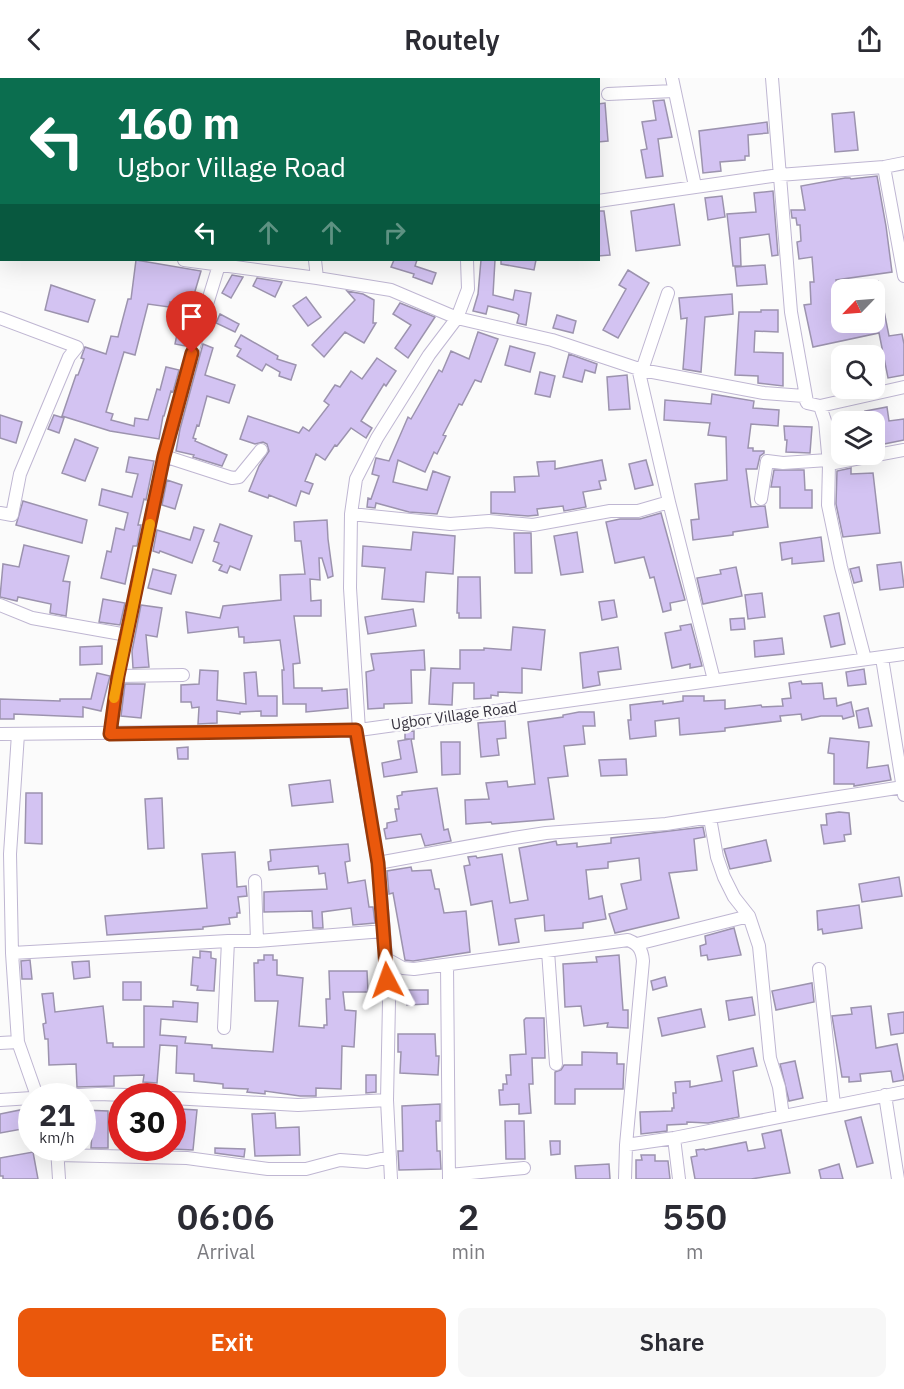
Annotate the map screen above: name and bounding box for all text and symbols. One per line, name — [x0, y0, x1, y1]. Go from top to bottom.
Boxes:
text: Routely — [404, 22, 500, 57]
icon: back — [18, 23, 51, 56]
icon: share — [853, 23, 886, 56]
text: 160 m — [117, 96, 240, 151]
icon: left — [18, 102, 96, 180]
text: Ugbor Village Road — [117, 149, 346, 184]
icon: left — [189, 216, 222, 249]
icon: ahead — [252, 216, 285, 249]
icon: ahead — [315, 216, 348, 249]
icon: right — [378, 216, 411, 249]
north arrow — [831, 279, 885, 333]
map controls — [831, 279, 885, 465]
pin — [166, 291, 217, 353]
icon: arrive — [175, 300, 208, 333]
button: search — [831, 345, 885, 399]
button: layers — [831, 411, 885, 465]
street label: Ugbor Village Road — [390, 697, 518, 734]
position arrow — [355, 948, 419, 1012]
speed limit sign: 30 — [108, 1083, 186, 1161]
text: 21 — [39, 1095, 75, 1134]
text: km/h — [39, 1128, 75, 1147]
text: 06:06 — [177, 1193, 275, 1240]
text: 2 — [458, 1193, 479, 1240]
text: 550 — [662, 1193, 727, 1240]
text: Arrival — [197, 1238, 255, 1265]
text: min — [452, 1238, 485, 1265]
text: m — [686, 1238, 703, 1265]
button: Exit — [18, 1308, 446, 1377]
button: Share — [458, 1308, 886, 1377]

